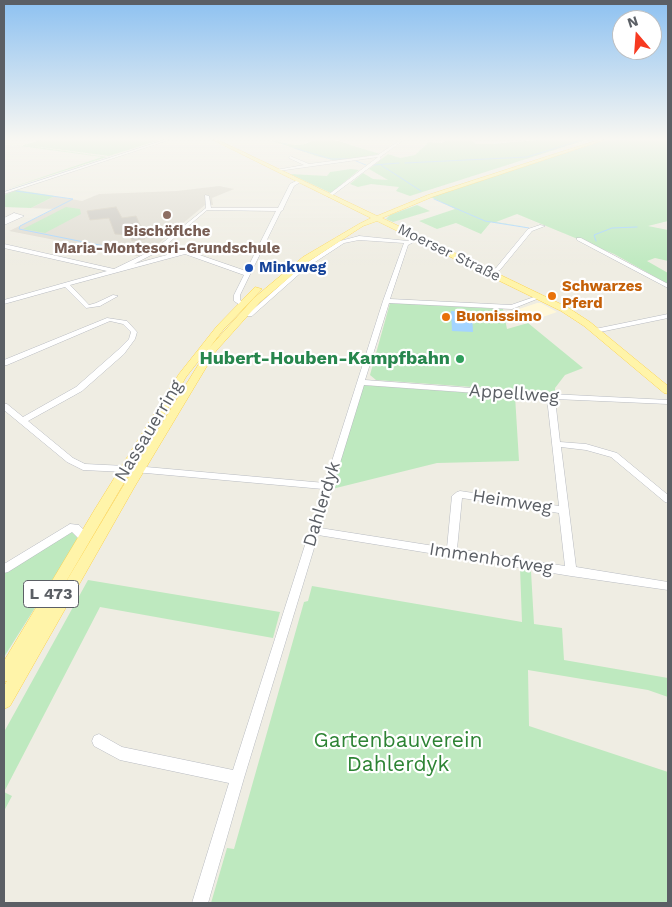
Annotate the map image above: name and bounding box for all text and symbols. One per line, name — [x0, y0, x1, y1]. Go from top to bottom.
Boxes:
north arrow — [612, 10, 662, 60]
text: N — [625, 12, 640, 31]
marker: Bischöflche Maria-Montesori-Grundschule — [161, 209, 173, 221]
street label: Moerser Straße — [395, 220, 503, 286]
place label: Bischöflche Maria-Montesori-Grundschule — [54, 223, 280, 258]
place label: Minkweg — [259, 259, 326, 277]
marker: Minkweg — [243, 262, 255, 274]
place label: Schwarzes Pferd — [562, 278, 642, 313]
marker: Schwarzes Pferd — [546, 290, 558, 302]
place label: Buonissimo — [456, 308, 542, 326]
marker: Buonissimo — [440, 311, 452, 323]
place label: Hubert-Houben-Kampfbahn — [199, 348, 450, 370]
marker: Hubert-Houben-Kampfbahn — [454, 353, 466, 365]
street label: Nassauerring — [110, 377, 188, 485]
street label: Appellweg — [468, 380, 560, 408]
street label: Dahlerdyk — [299, 459, 345, 549]
street label: Heimweg — [471, 485, 553, 519]
street label: Immenhofweg — [428, 539, 554, 579]
road number: L 473 — [23, 580, 78, 608]
park label: Gartenbauverein Dahlerdyk — [314, 728, 482, 778]

